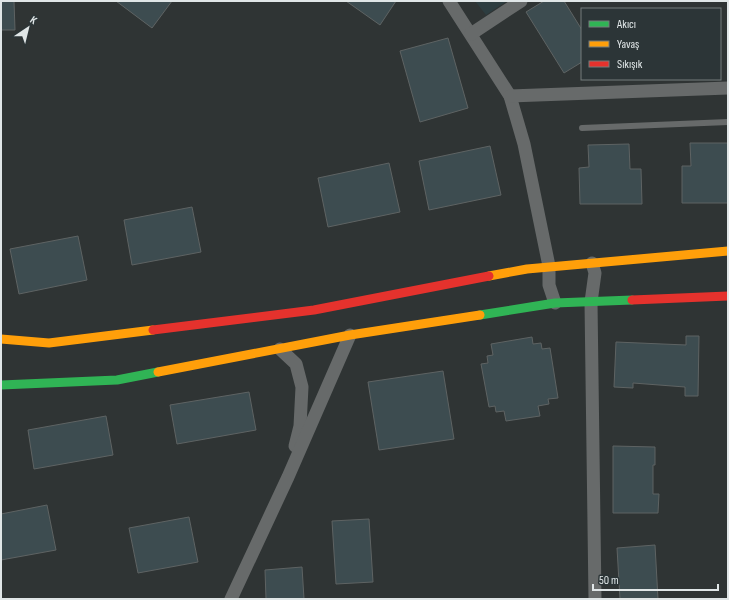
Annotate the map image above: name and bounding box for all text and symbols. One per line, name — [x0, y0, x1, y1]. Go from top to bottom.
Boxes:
north arrow — [8, 8, 48, 48]
legend — [581, 8, 721, 80]
text: K — [27, 13, 40, 27]
text: Akıcı — [616, 17, 636, 32]
text: Yavaş — [617, 37, 639, 52]
text: Sıkışık — [617, 57, 643, 72]
scale bar — [593, 566, 718, 592]
text: 50 m — [599, 573, 619, 588]

